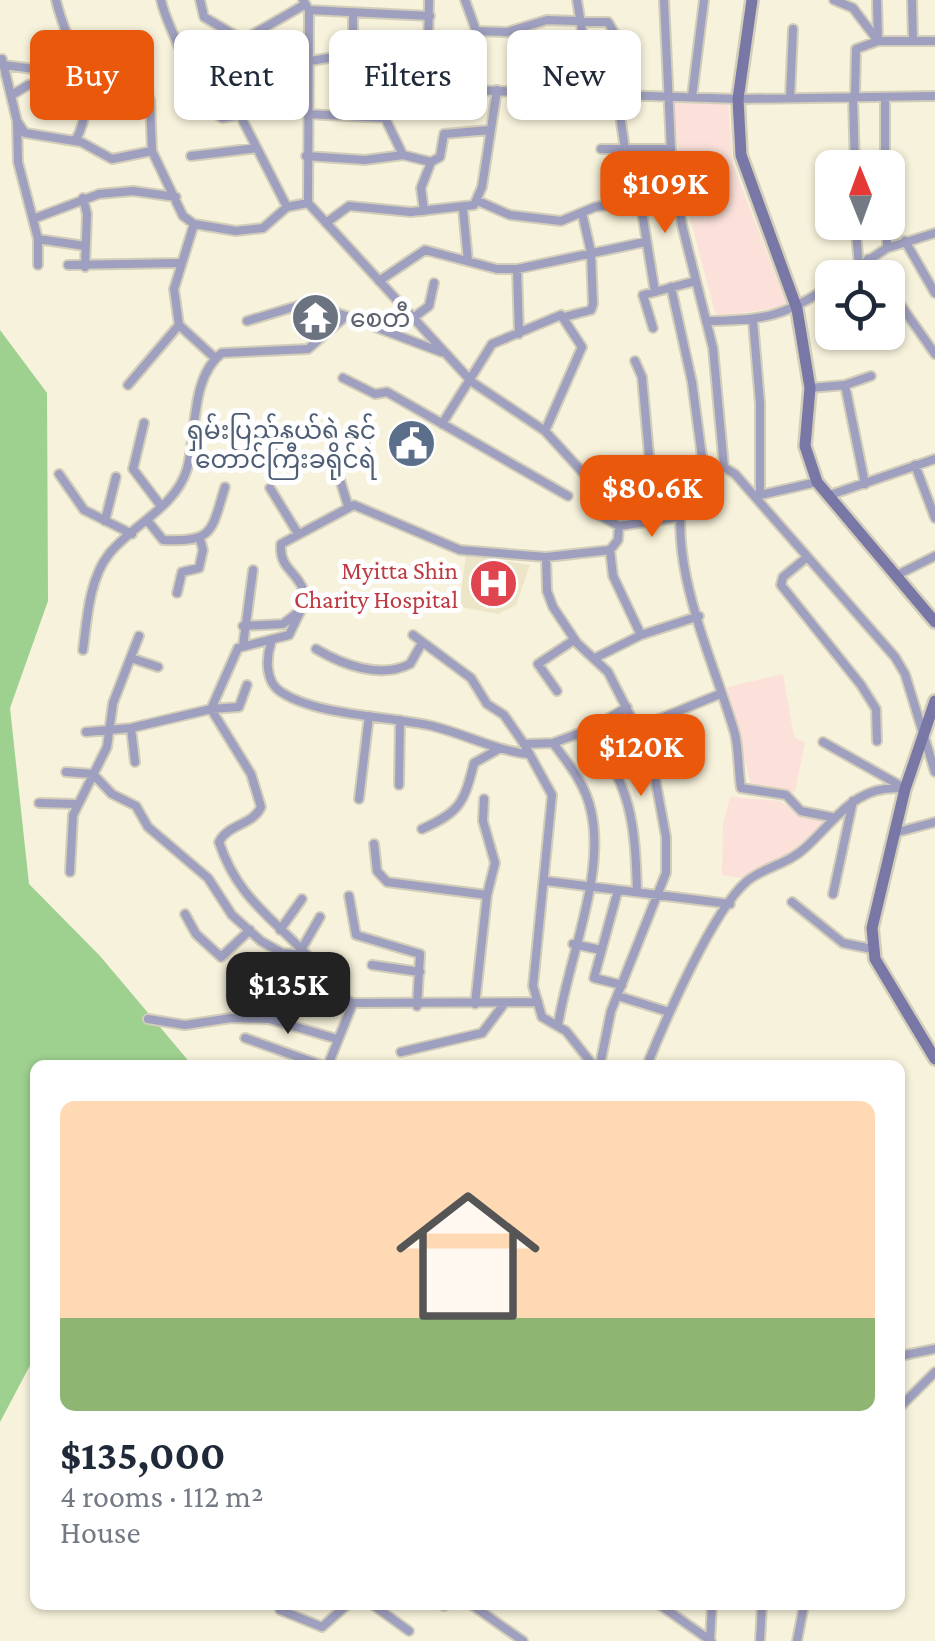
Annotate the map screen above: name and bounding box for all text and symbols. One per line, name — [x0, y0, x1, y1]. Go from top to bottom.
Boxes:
chip: Buy — [30, 30, 154, 120]
chip: Rent — [174, 30, 309, 120]
chip: Filters — [329, 30, 487, 120]
chip: New — [507, 30, 641, 120]
north arrow — [815, 150, 905, 240]
map controls — [815, 150, 905, 350]
pin: $109K — [595, 151, 735, 236]
text: $109K — [622, 165, 708, 201]
button: locate — [815, 260, 905, 350]
temple icon: စေတီ — [289, 292, 341, 344]
place label: စေတီ — [350, 301, 410, 332]
place label: ရှမ်းပြည်နယ်ရဲ နှင့် တောင်ကြီးခရိုင်ရဲ — [187, 413, 378, 480]
public building icon: ရှမ်းပြည်နယ်ရဲ နှင့် တောင်ကြီးခရိုင်ရဲ — [385, 418, 437, 470]
pin: $80.6K — [571, 455, 733, 540]
text: $80.6K — [602, 469, 702, 505]
place label: Myitta Shin Charity Hospital — [294, 557, 458, 614]
hospital icon: Myitta Shin Charity Hospital — [467, 558, 519, 610]
pin: $120K — [571, 714, 711, 799]
text: $120K — [599, 728, 683, 764]
pin: $135K — [218, 952, 358, 1037]
text: $135K — [248, 966, 328, 1002]
icon: home — [378, 1166, 558, 1346]
text: $135,000 — [60, 1431, 226, 1478]
text: 4 rooms · 112 m² — [60, 1478, 263, 1514]
text: House — [60, 1514, 140, 1550]

